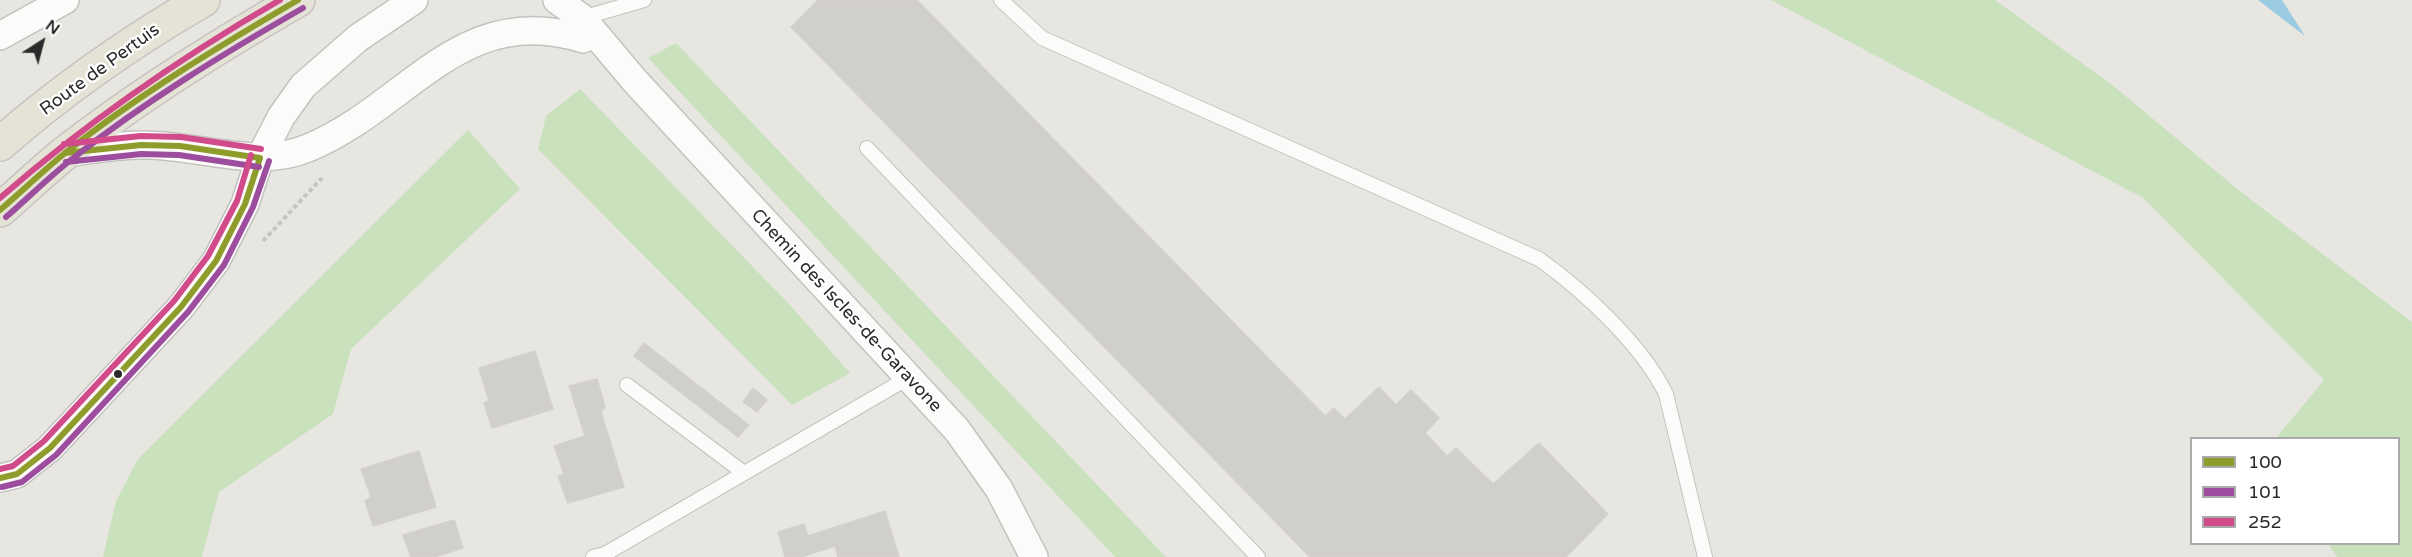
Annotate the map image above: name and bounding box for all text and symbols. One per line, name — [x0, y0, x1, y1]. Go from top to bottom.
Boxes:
north arrow — [12, 12, 72, 72]
text: N — [41, 16, 64, 39]
street label: Route de Pertuis — [36, 19, 164, 121]
street label: Chemin des Iscles-de-Garavone — [746, 205, 946, 417]
unlabelled marker — [112, 368, 124, 380]
legend — [2190, 437, 2400, 545]
text: 100 — [2248, 451, 2282, 473]
text: 101 — [2248, 481, 2282, 503]
text: 252 — [2248, 511, 2282, 533]

